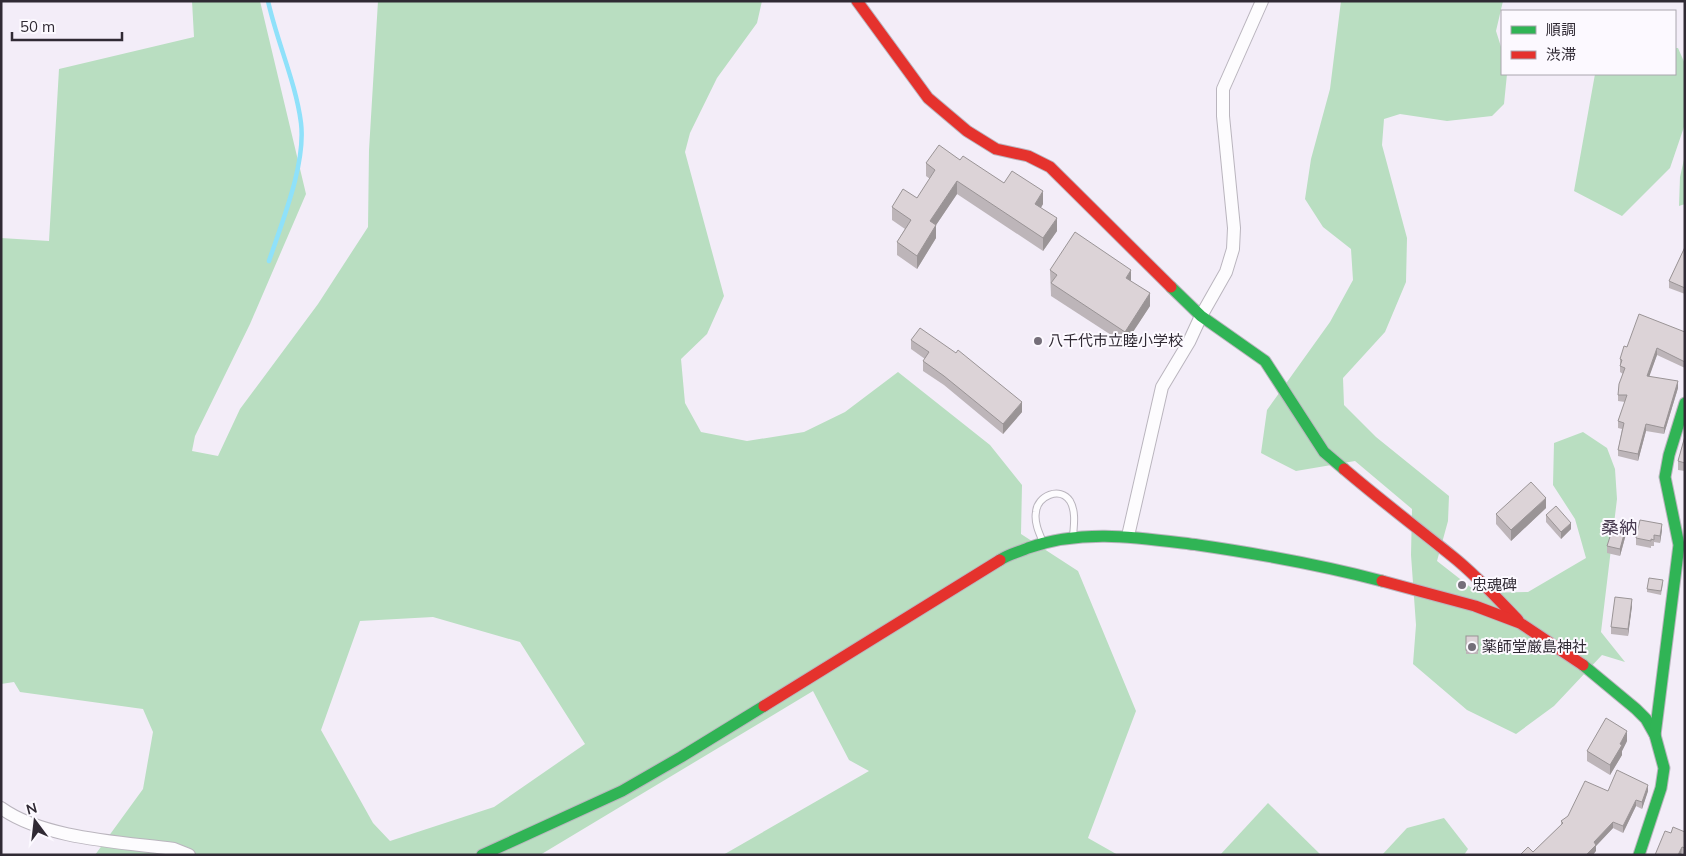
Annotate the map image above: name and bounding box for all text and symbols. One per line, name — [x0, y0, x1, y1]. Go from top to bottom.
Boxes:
scale bar — [12, 10, 122, 42]
legend — [1501, 10, 1676, 75]
text: 50 m — [20, 17, 55, 36]
text: 順調 — [1546, 20, 1576, 39]
text: 渋滞 — [1546, 45, 1576, 64]
place label: 八千代市立睦小学校 — [1048, 331, 1183, 350]
marker: 八千代市立睦小学校 — [1032, 335, 1044, 347]
district label: 桑納 — [1601, 516, 1637, 539]
place label: 忠魂碑 — [1472, 575, 1517, 594]
marker: 忠魂碑 — [1456, 579, 1468, 591]
place label: 薬師堂厳島神社 — [1482, 637, 1587, 656]
marker: 薬師堂厳島神社 — [1466, 641, 1478, 653]
north arrow — [10, 796, 60, 846]
text: N — [24, 798, 39, 819]

